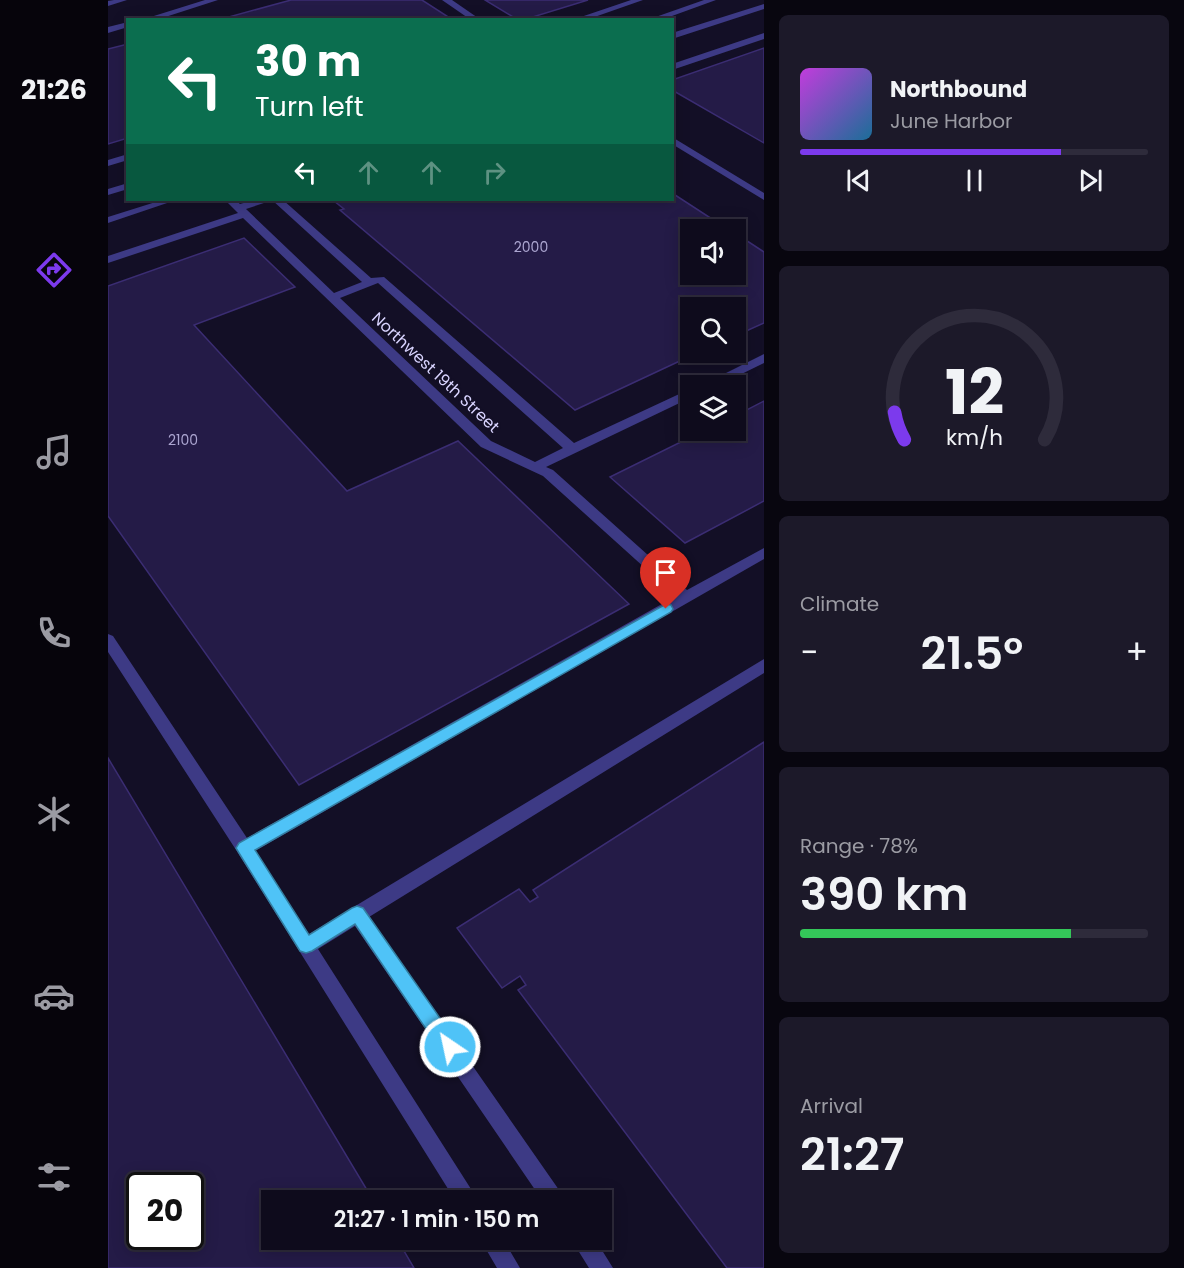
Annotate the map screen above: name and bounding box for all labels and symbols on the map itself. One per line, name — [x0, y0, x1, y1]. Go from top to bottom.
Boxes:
house number: 2000 — [514, 237, 548, 257]
street label: Northwest 19th Street — [367, 307, 505, 438]
house number: 2100 — [168, 430, 198, 450]
pin — [640, 547, 691, 609]
position arrow — [418, 1015, 482, 1079]
speed limit sign: 20 — [126, 1172, 204, 1250]

